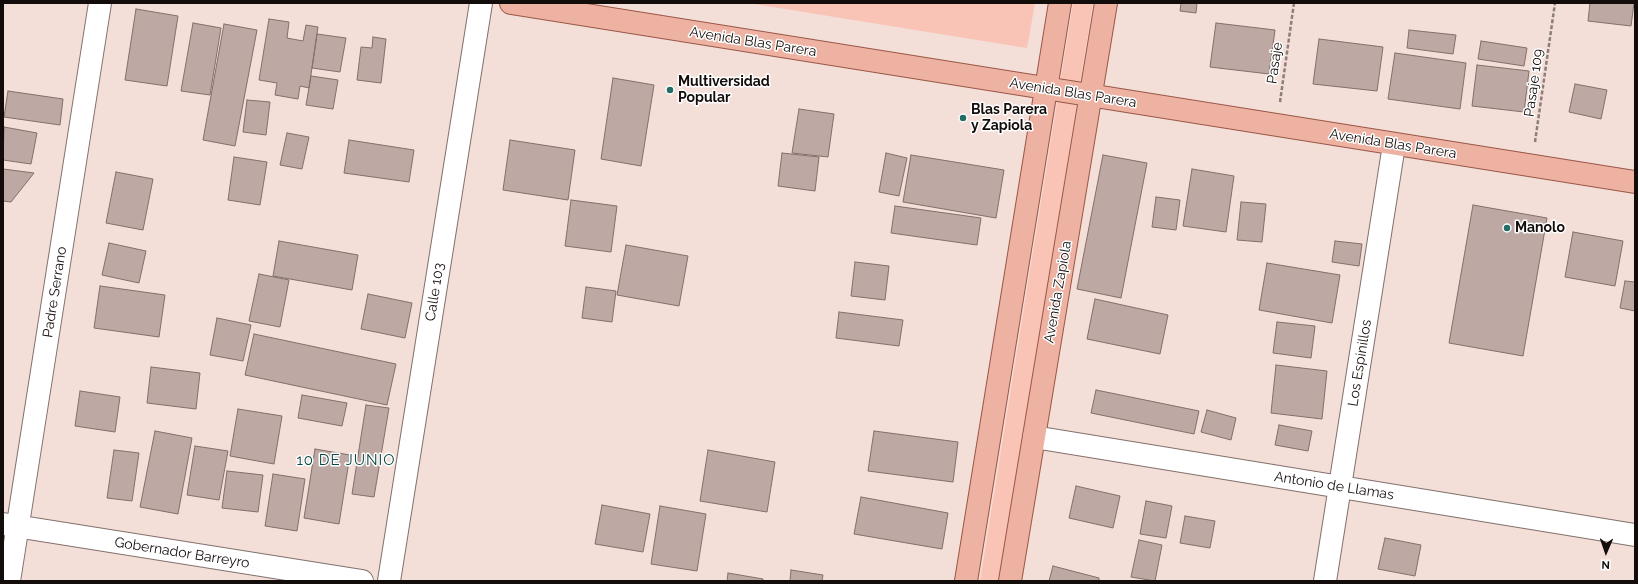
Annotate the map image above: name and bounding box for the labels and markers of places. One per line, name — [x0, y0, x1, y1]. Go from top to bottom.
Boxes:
place label: Multiversidad Popular — [678, 74, 770, 106]
marker: Multiversidad Popular — [665, 85, 675, 95]
place label: Blas Parera y Zapiola — [971, 102, 1047, 134]
marker: Blas Parera y Zapiola — [958, 113, 968, 123]
place label: Manolo — [1515, 220, 1565, 236]
marker: Manolo — [1502, 223, 1512, 233]

